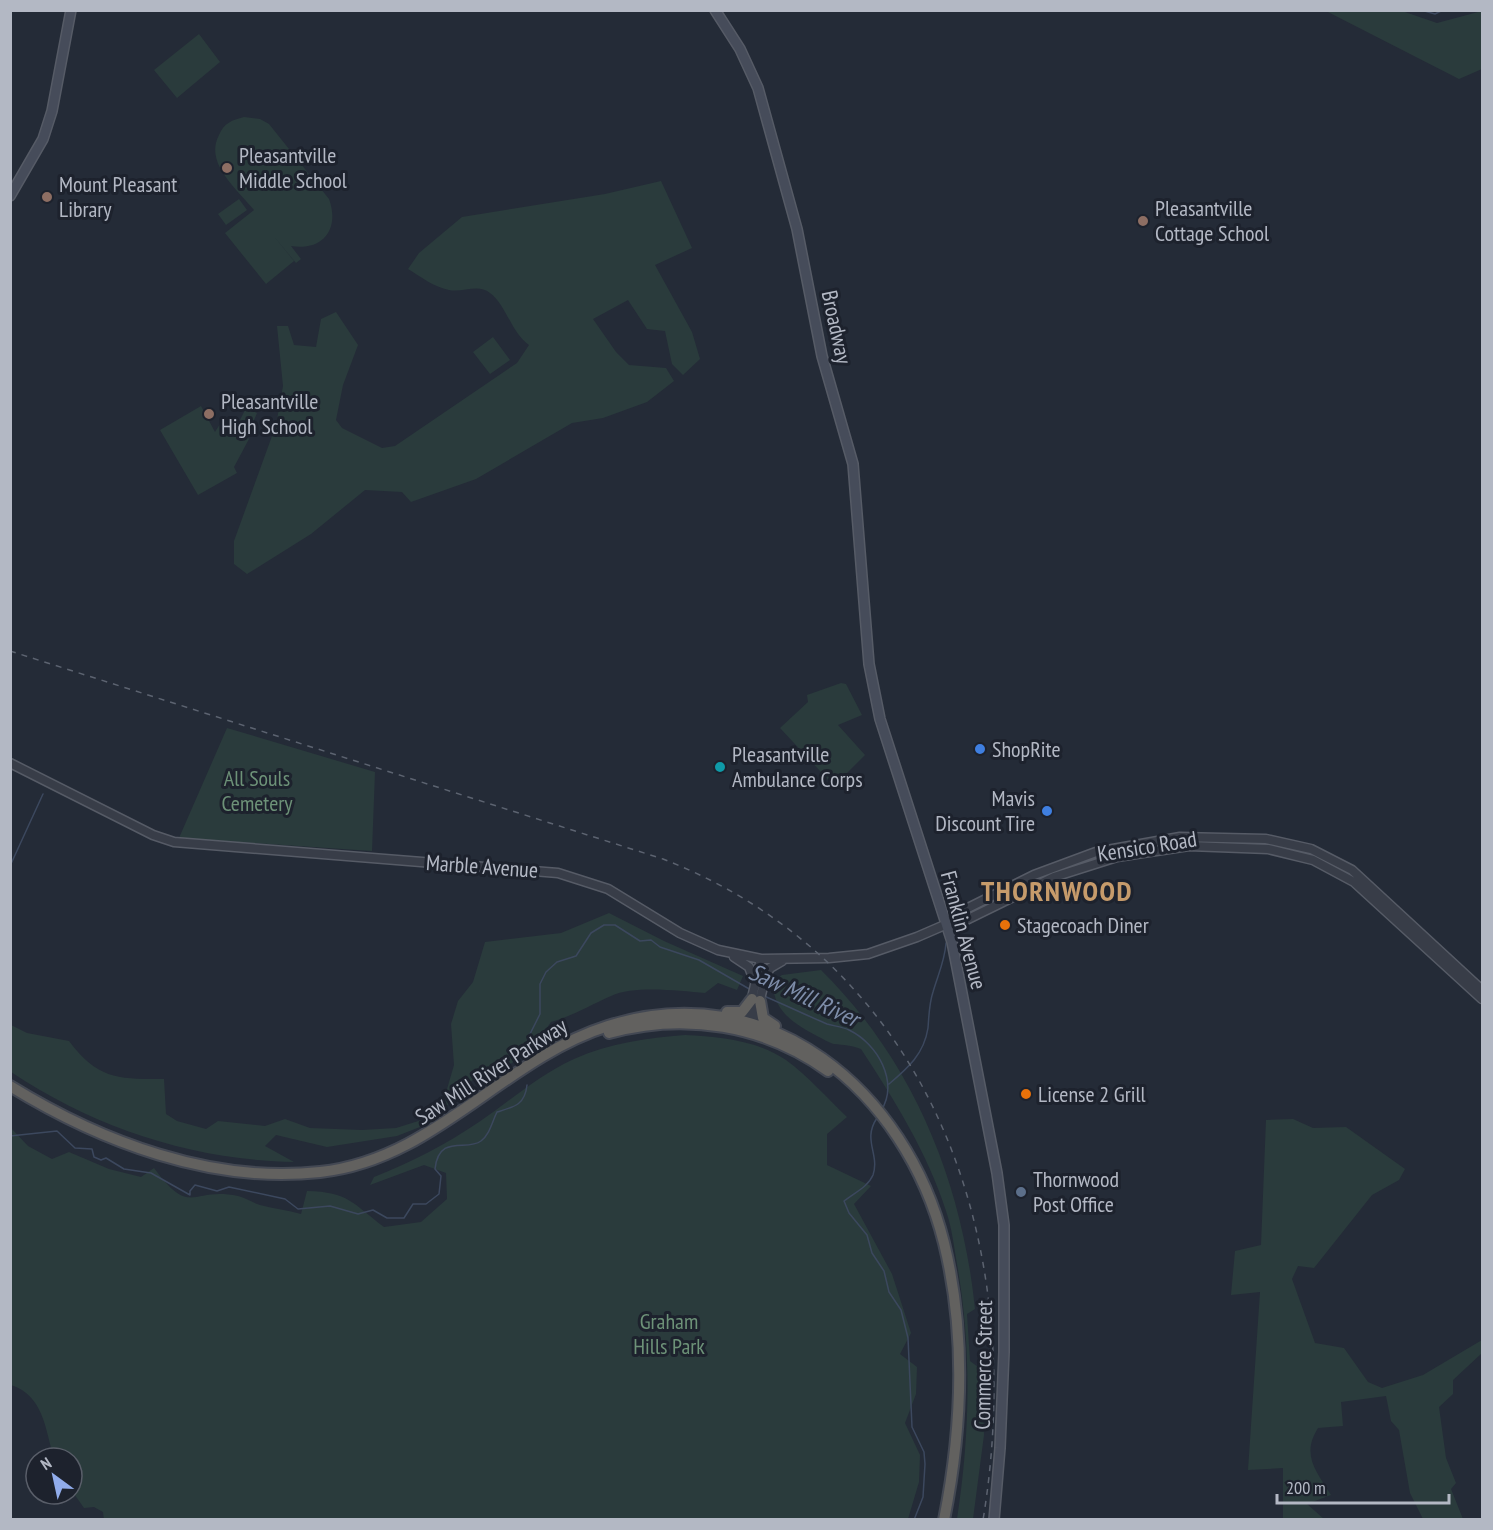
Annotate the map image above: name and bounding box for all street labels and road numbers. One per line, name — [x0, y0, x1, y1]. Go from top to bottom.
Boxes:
street label: Broadway — [816, 288, 859, 367]
street label: Kensico Road — [1095, 824, 1199, 868]
street label: Marble Avenue — [425, 848, 539, 884]
street label: Franklin Avenue — [935, 868, 993, 992]
street label: Saw Mill River Parkway — [410, 1011, 573, 1131]
street label: Commerce Street — [968, 1300, 998, 1430]

